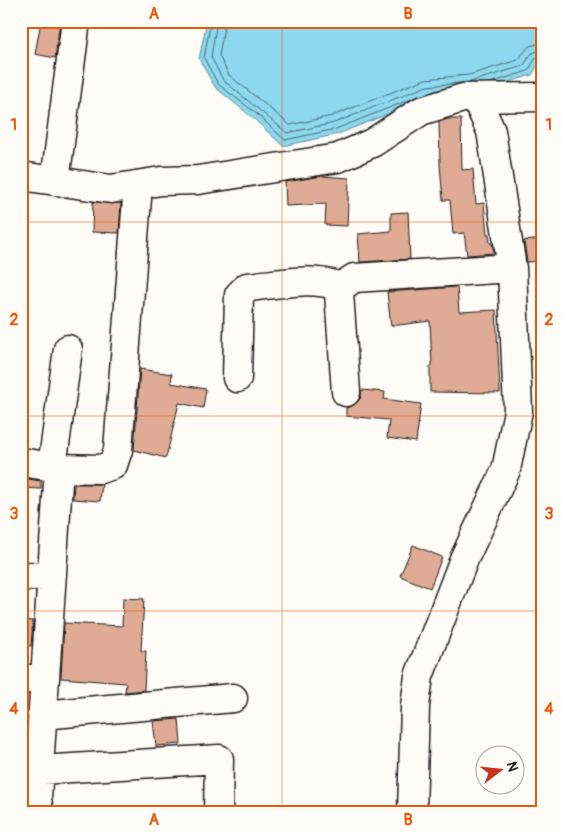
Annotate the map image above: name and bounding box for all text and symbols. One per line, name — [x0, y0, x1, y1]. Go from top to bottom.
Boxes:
text: A — [149, 4, 160, 24]
text: B — [403, 4, 413, 24]
text: 1 — [11, 115, 17, 135]
text: 1 — [546, 115, 552, 135]
text: 2 — [10, 310, 19, 330]
text: 2 — [545, 310, 554, 330]
text: 3 — [10, 504, 19, 524]
text: 3 — [545, 504, 554, 524]
text: 4 — [9, 699, 19, 719]
text: 4 — [544, 699, 554, 719]
north arrow — [476, 746, 526, 796]
text: N — [503, 760, 521, 773]
text: A — [149, 810, 160, 830]
text: B — [403, 810, 413, 830]

